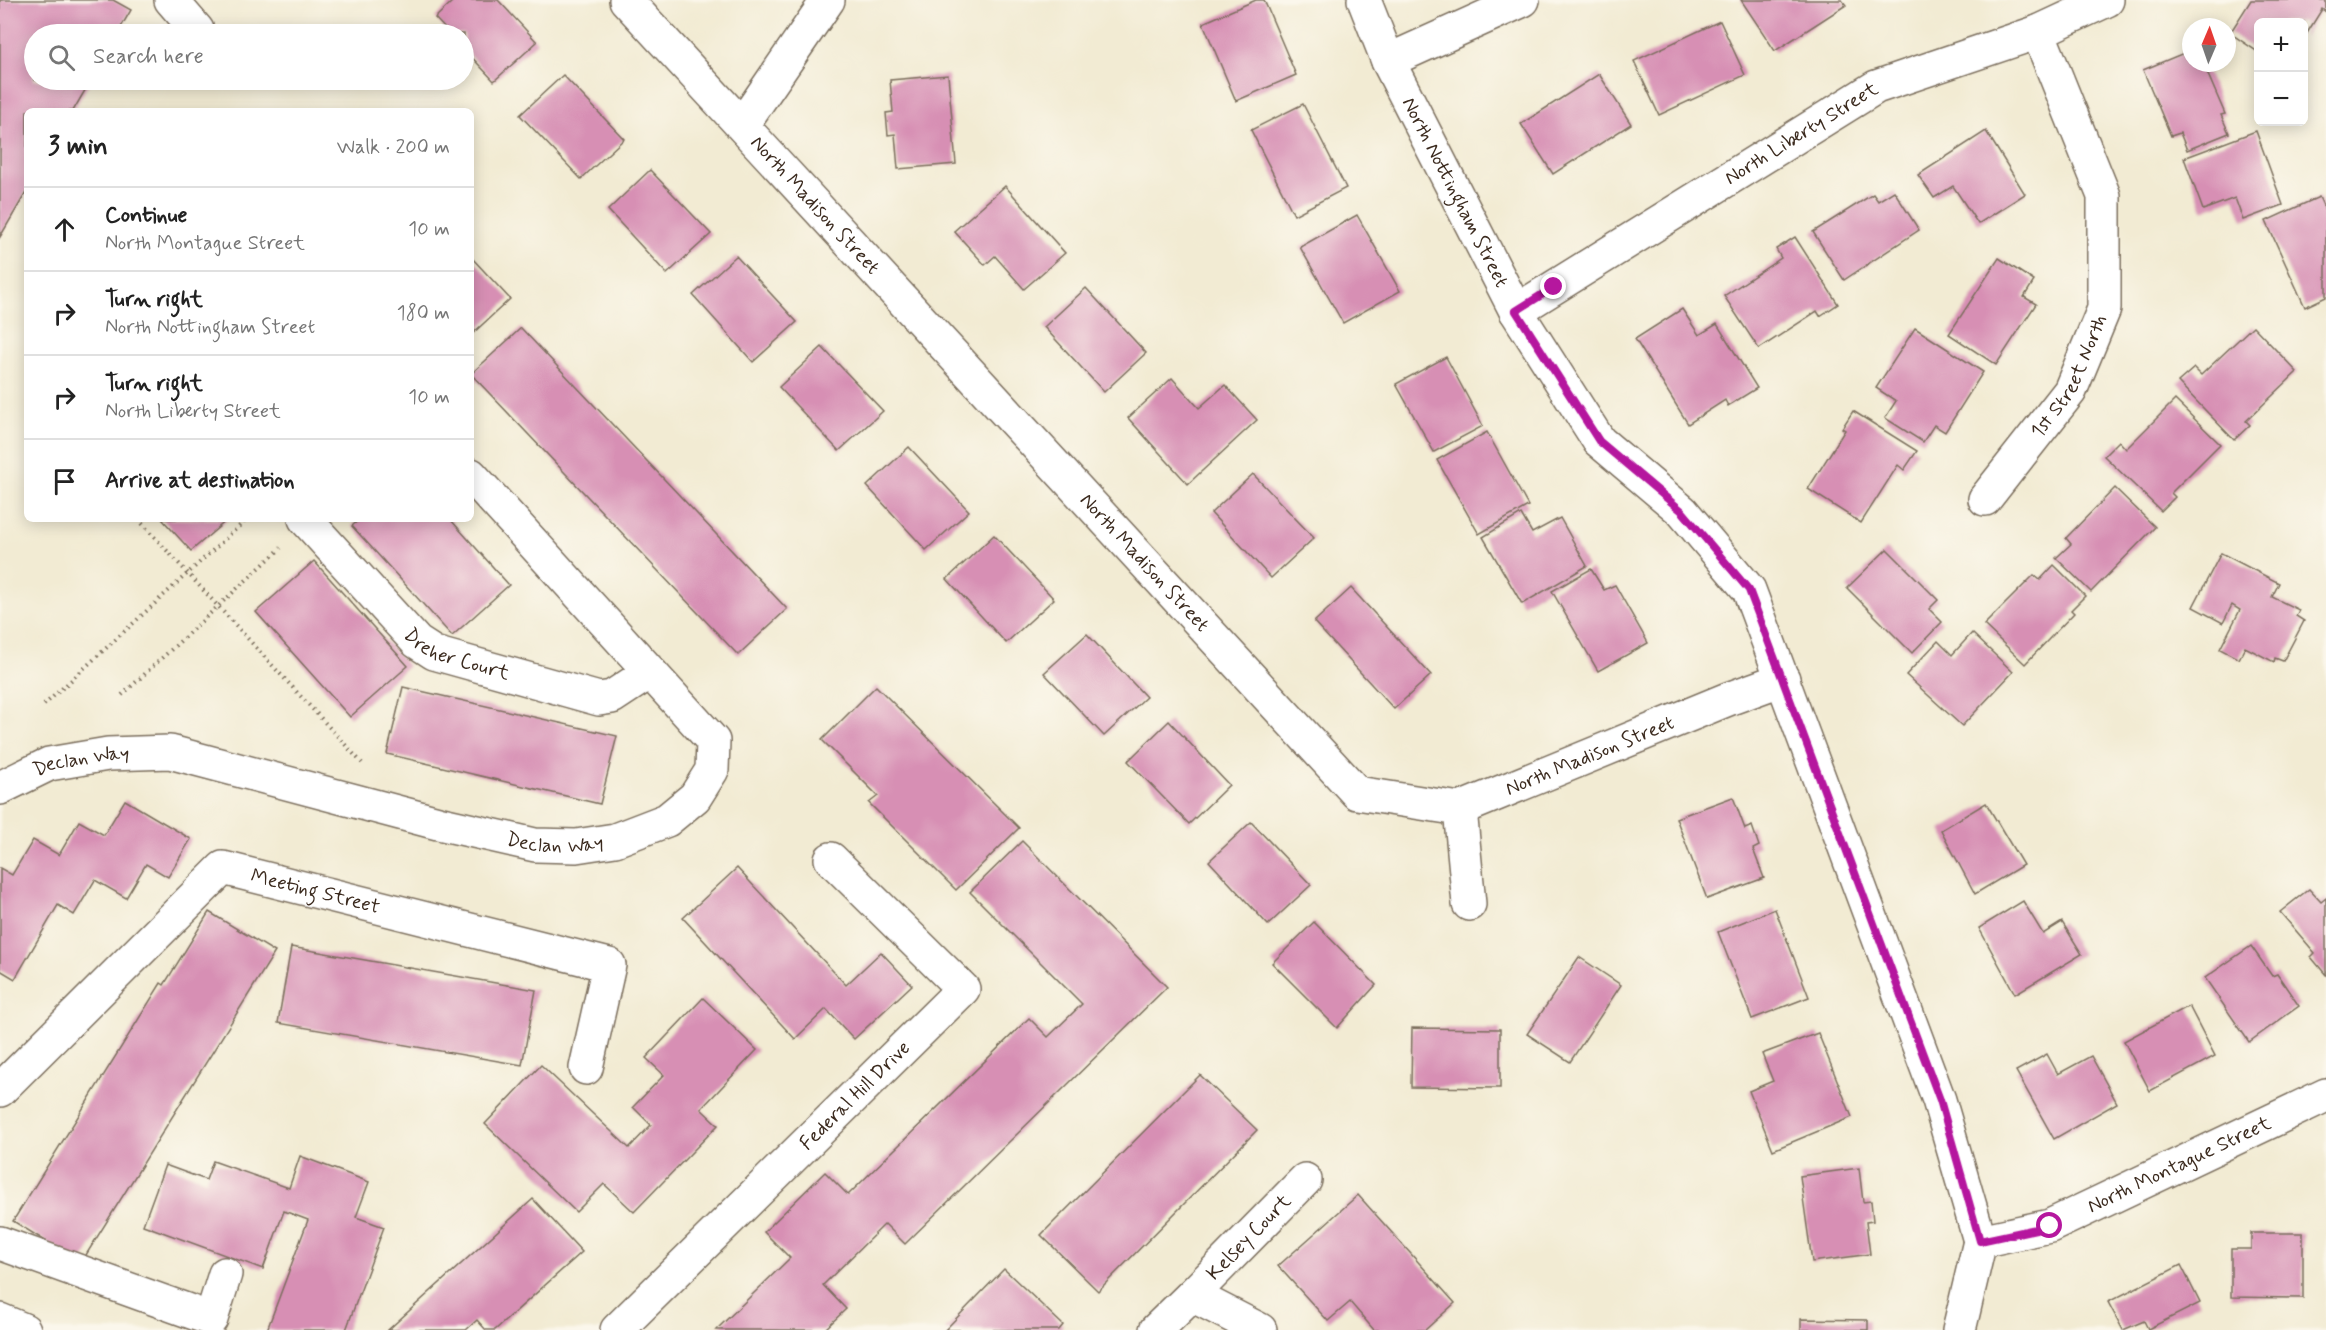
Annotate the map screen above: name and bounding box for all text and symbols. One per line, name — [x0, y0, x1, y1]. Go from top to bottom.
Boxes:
north arrow — [2182, 18, 2236, 72]
map controls — [2254, 18, 2308, 126]
button: + — [2254, 18, 2308, 72]
search box — [24, 24, 474, 90]
icon: search — [45, 41, 78, 74]
text: Search here — [93, 43, 204, 71]
button: − — [2254, 72, 2308, 126]
street label: North Liberty Street — [1719, 75, 1883, 191]
street label: North Nottingham Street — [1395, 93, 1515, 292]
text: 3 min — [48, 130, 108, 164]
street label: North Madison Street — [744, 130, 886, 280]
text: Walk · 200 m — [337, 134, 450, 161]
text: Continue — [105, 202, 187, 230]
icon: ahead — [48, 213, 81, 246]
text: 10 m — [408, 216, 450, 243]
text: North Montague Street — [105, 230, 305, 257]
route end — [1540, 273, 1566, 299]
text: Turn right — [105, 286, 203, 314]
icon: right — [48, 297, 81, 330]
text: 180 m — [397, 300, 450, 327]
street label: 1st Street North — [2024, 310, 2114, 444]
text: North Nottingham Street — [105, 314, 315, 341]
text: Turn right — [105, 370, 203, 398]
icon: right — [48, 381, 81, 414]
text: 10 m — [408, 384, 450, 411]
text: North Liberty Street — [105, 398, 281, 425]
icon: arrive — [48, 465, 81, 498]
text: Arrive at destination — [105, 467, 295, 495]
street label: North Madison Street — [1074, 487, 1215, 638]
street label: Dreher Court — [397, 622, 513, 687]
street label: North Madison Street — [1501, 709, 1678, 802]
street label: Declan Way — [28, 740, 130, 783]
street label: Declan Way — [504, 825, 605, 860]
street label: Meeting Street — [248, 862, 383, 920]
street label: Federal Hill Drive — [794, 1035, 916, 1156]
street label: North Montague Street — [2083, 1110, 2276, 1220]
street label: Kelsey Court — [1200, 1188, 1297, 1286]
route start — [2036, 1212, 2062, 1238]

